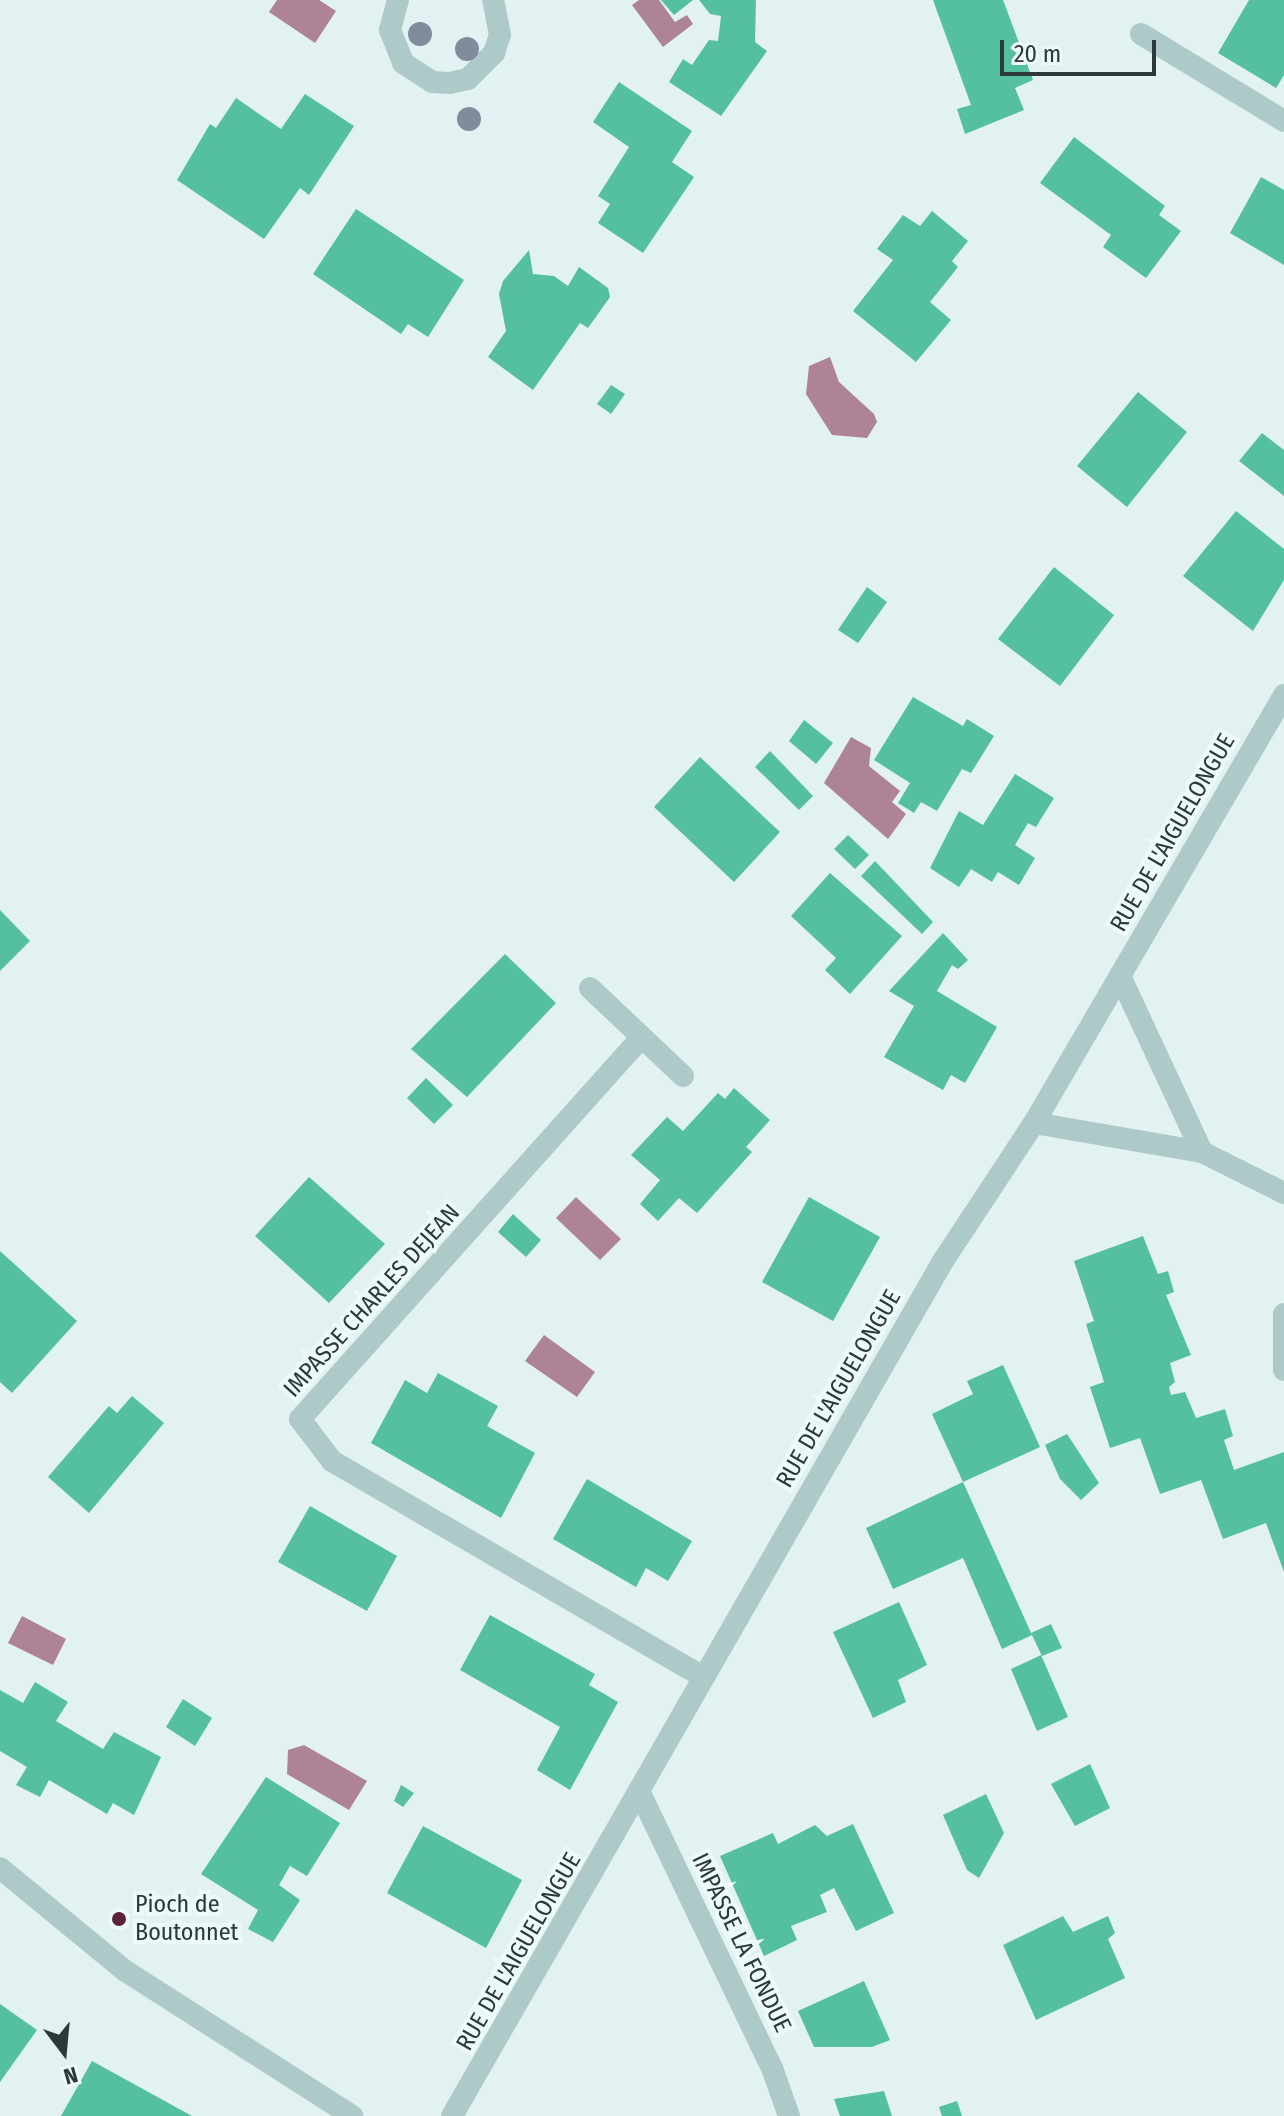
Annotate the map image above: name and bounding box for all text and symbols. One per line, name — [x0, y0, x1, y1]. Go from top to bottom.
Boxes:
scale bar — [1004, 24, 1160, 74]
text: 20 m — [1014, 40, 1061, 68]
street label: RUE DE L'AIGUELONGUE — [1105, 729, 1241, 937]
street label: IMPASSE CHARLES DEJEAN — [278, 1199, 466, 1403]
street label: RUE DE L'AIGUELONGUE — [771, 1285, 907, 1493]
street label: RUE DE L'AIGUELONGUE — [451, 1848, 587, 2056]
street label: IMPASSE LA FONDUE — [685, 1849, 797, 2037]
place label: Pioch de Boutonnet — [135, 1891, 238, 1947]
marker: Pioch de Boutonnet — [110, 1910, 128, 1928]
north arrow — [24, 2012, 104, 2092]
text: N — [61, 2061, 81, 2090]

